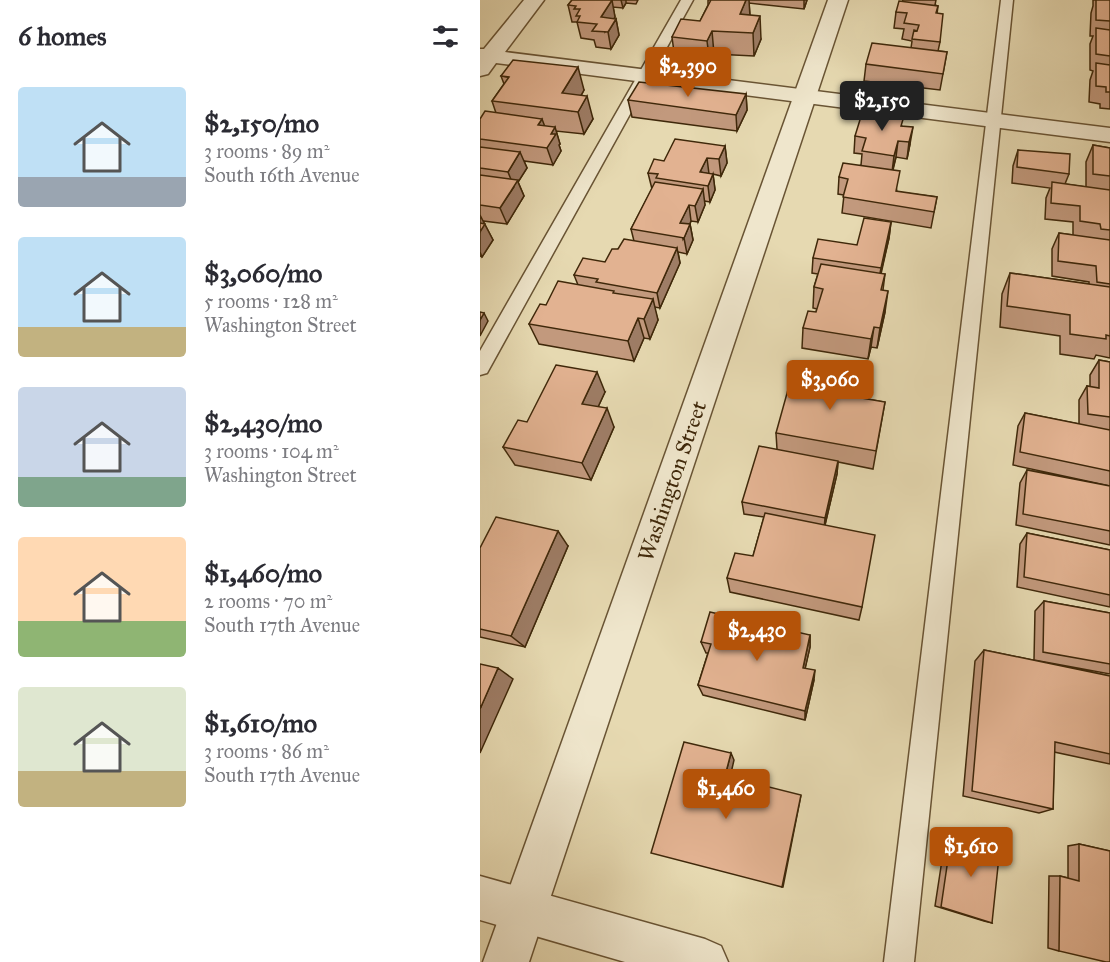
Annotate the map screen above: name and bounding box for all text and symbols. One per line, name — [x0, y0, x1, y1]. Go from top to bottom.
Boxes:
text: 6 homes — [18, 20, 107, 52]
icon: filters — [429, 20, 462, 53]
pin: $2,390 — [639, 47, 737, 98]
text: $2,390 — [659, 54, 717, 78]
pin: $2,150 — [833, 81, 931, 132]
text: $2,150 — [854, 88, 910, 112]
text: $2,150/mo — [204, 107, 319, 139]
icon: home — [66, 111, 138, 183]
text: 3 rooms · 89 m² — [204, 139, 329, 163]
text: South 16th Avenue — [204, 163, 360, 187]
text: $3,060/mo — [204, 257, 322, 289]
icon: home — [66, 261, 138, 333]
text: 5 rooms · 128 m² — [204, 289, 338, 313]
text: Washington Street — [204, 313, 357, 337]
pin: $3,060 — [781, 360, 879, 411]
text: $3,060 — [801, 367, 859, 391]
street label: Washington Street — [632, 397, 712, 565]
text: $2,430/mo — [204, 407, 322, 439]
icon: home — [66, 411, 138, 483]
text: 3 rooms · 104 m² — [204, 439, 339, 463]
text: Washington Street — [204, 463, 357, 487]
text: $1,460/mo — [204, 557, 322, 589]
icon: home — [66, 561, 138, 633]
text: 2 rooms · 70 m² — [204, 589, 332, 613]
pin: $2,430 — [708, 611, 806, 662]
text: South 17th Avenue — [204, 613, 360, 637]
text: $2,430 — [728, 618, 786, 642]
text: $1,610/mo — [204, 707, 317, 739]
icon: home — [66, 711, 138, 783]
text: 3 rooms · 86 m² — [204, 739, 329, 763]
text: South 17th Avenue — [204, 763, 360, 787]
pin: $1,460 — [677, 769, 775, 820]
text: $1,460 — [697, 776, 755, 800]
pin: $1,610 — [922, 827, 1020, 878]
text: $1,610 — [944, 834, 998, 858]

